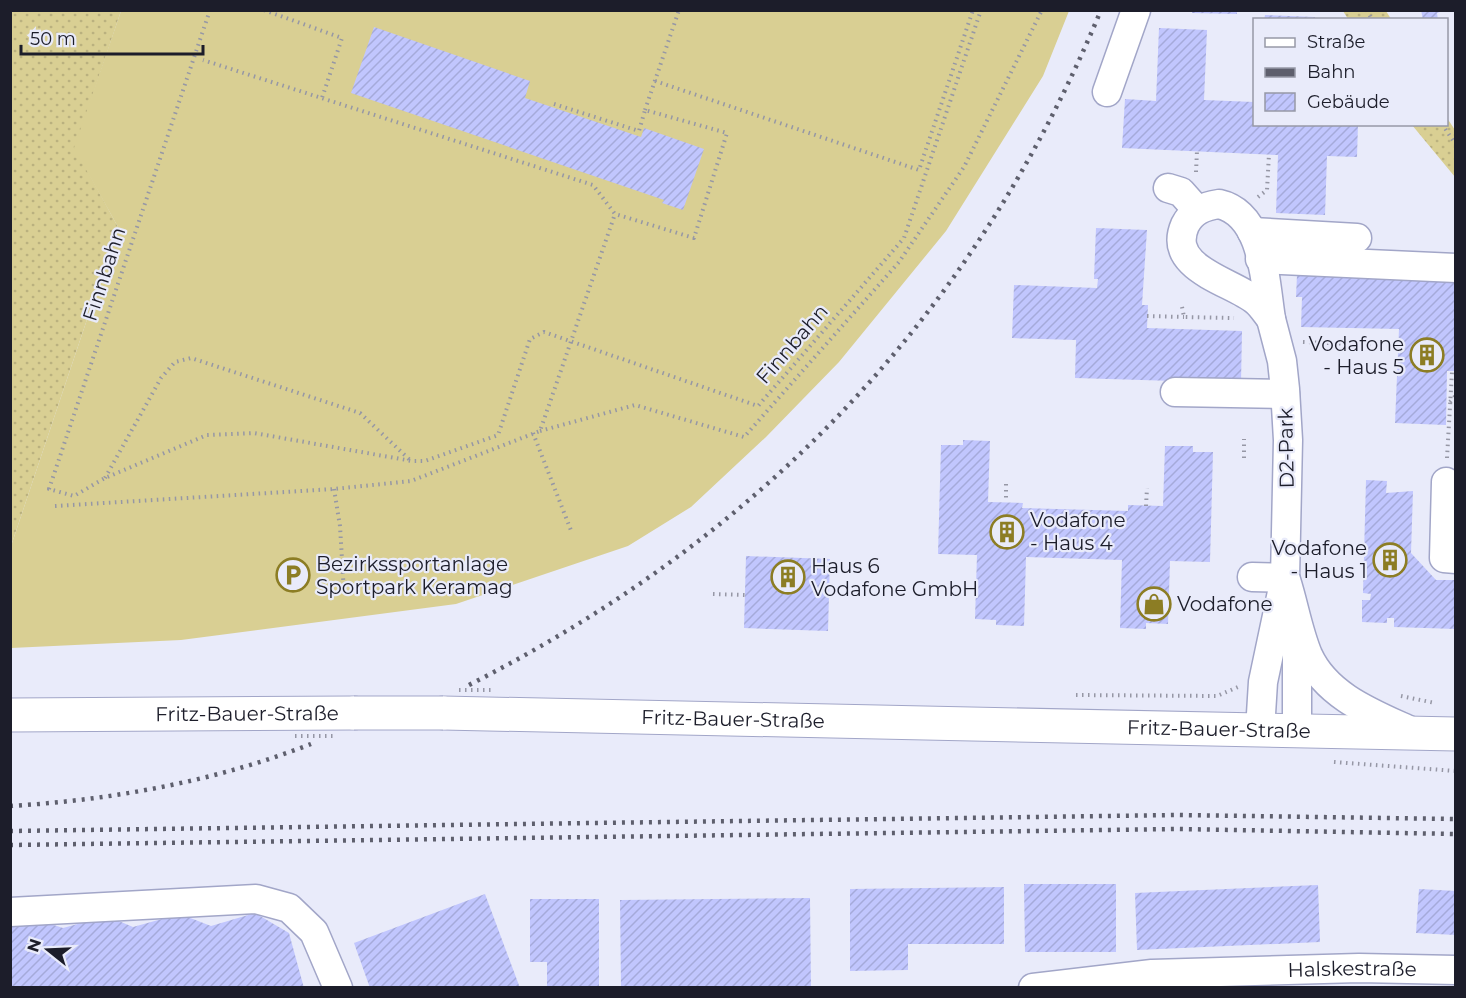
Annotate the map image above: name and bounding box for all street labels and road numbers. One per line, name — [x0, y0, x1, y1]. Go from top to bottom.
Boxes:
street label: Finnbahn — [78, 224, 130, 324]
street label: Finnbahn — [751, 299, 833, 389]
street label: D2-Park — [1273, 407, 1299, 489]
street label: Fritz-Bauer-Straße — [155, 701, 339, 726]
street label: Fritz-Bauer-Straße — [641, 705, 825, 733]
street label: Fritz-Bauer-Straße — [1127, 715, 1311, 743]
street label: Halskestraße — [1287, 956, 1417, 982]

